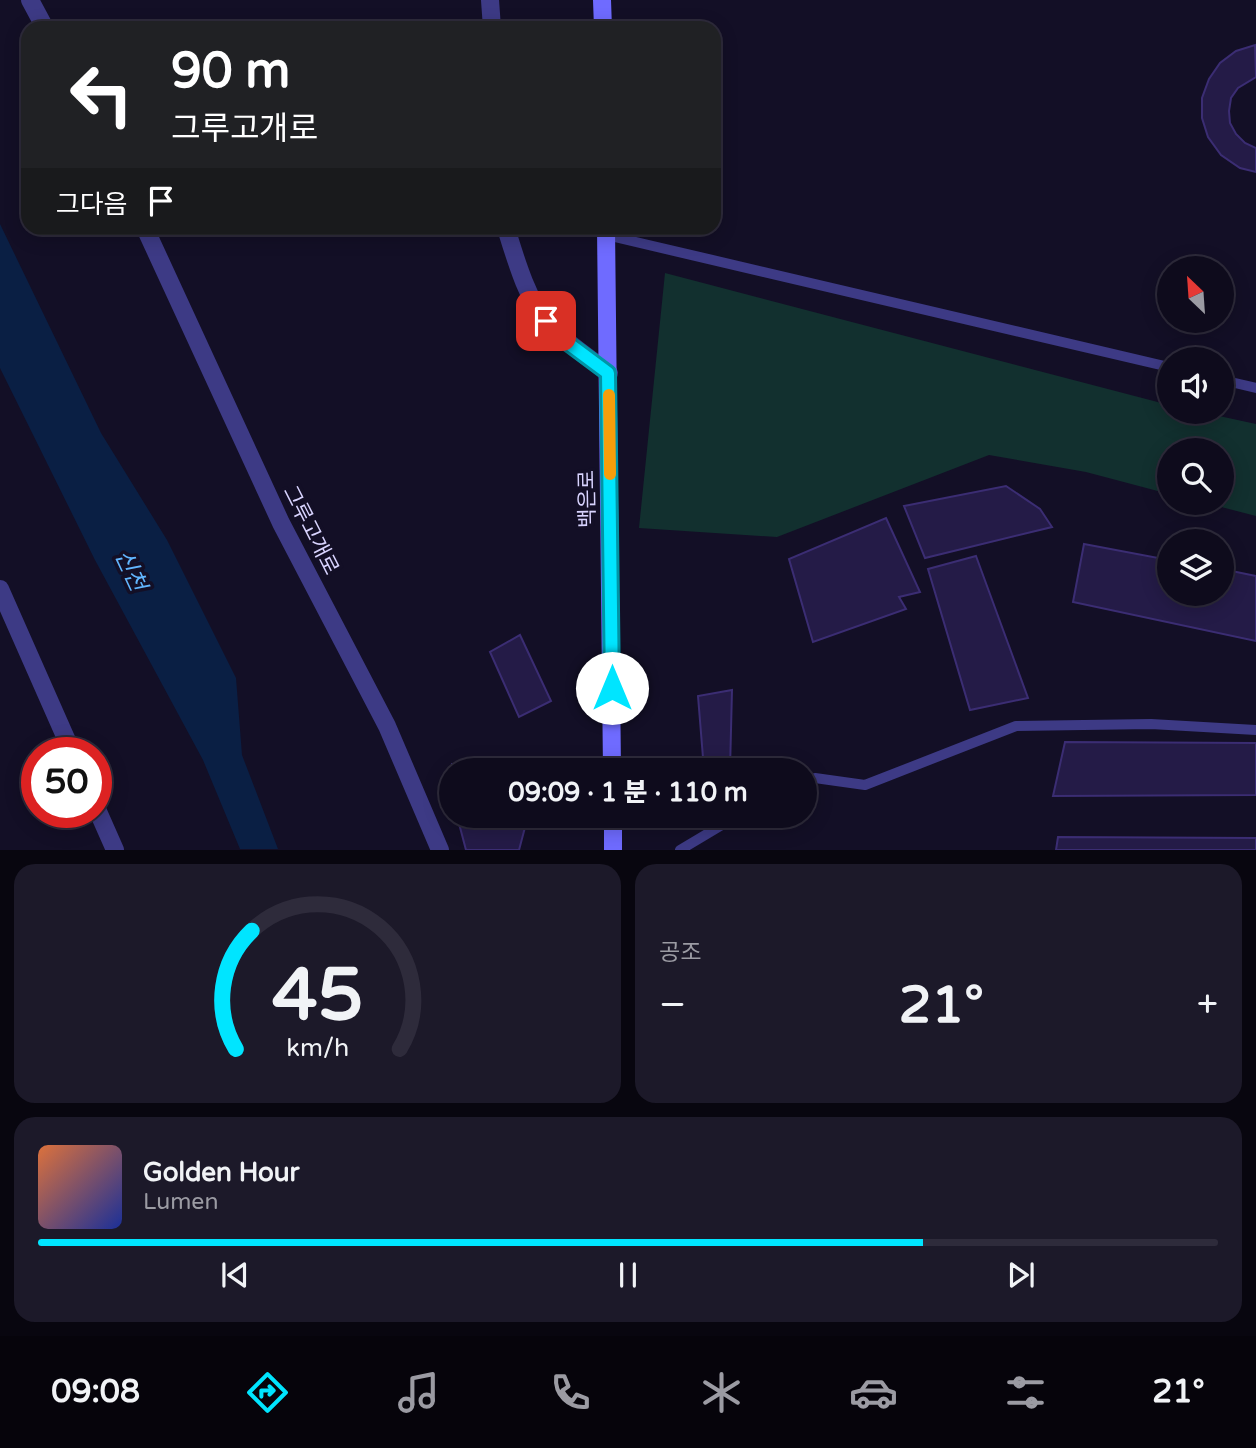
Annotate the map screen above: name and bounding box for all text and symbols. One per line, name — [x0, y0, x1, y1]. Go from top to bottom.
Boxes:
text: 90 m — [171, 42, 290, 101]
icon: left — [56, 49, 147, 140]
text: 그루고개로 — [171, 110, 318, 148]
icon: arrive — [142, 182, 180, 220]
text: 그다음 — [56, 189, 128, 220]
north arrow — [1157, 256, 1234, 332]
map controls — [1157, 256, 1234, 606]
pin — [516, 291, 576, 351]
icon: arrive — [527, 302, 565, 340]
button: sound — [1157, 347, 1234, 424]
button: search — [1157, 438, 1234, 515]
street label: 백은로 — [574, 470, 601, 528]
street label: 그루고개로 — [277, 482, 344, 579]
button: layers — [1157, 529, 1234, 606]
water label: 신천 — [108, 545, 153, 598]
position arrow — [575, 651, 649, 725]
speed limit sign: 50 — [21, 737, 112, 828]
text: 09:09 · 1 분 · 110 m — [508, 777, 748, 808]
text: 공조 — [659, 939, 701, 967]
text: 45 — [272, 953, 363, 1041]
text: 21° — [899, 974, 984, 1037]
text: − — [659, 982, 686, 1028]
text: + — [1197, 982, 1218, 1028]
text: km/h — [286, 1033, 349, 1063]
text: Golden Hour — [143, 1157, 300, 1188]
text: Lumen — [143, 1188, 218, 1216]
icon: previous — [216, 1256, 254, 1294]
icon: pause — [609, 1256, 647, 1294]
icon: next — [1002, 1256, 1040, 1294]
icon: directions — [243, 1368, 292, 1417]
icon: music — [394, 1368, 443, 1417]
icon: phone — [546, 1368, 595, 1417]
icon: climate — [697, 1368, 746, 1417]
icon: car — [849, 1368, 898, 1417]
icon: filters — [1001, 1368, 1050, 1417]
text: 09:08 — [51, 1373, 140, 1411]
text: 21° — [1152, 1373, 1205, 1411]

